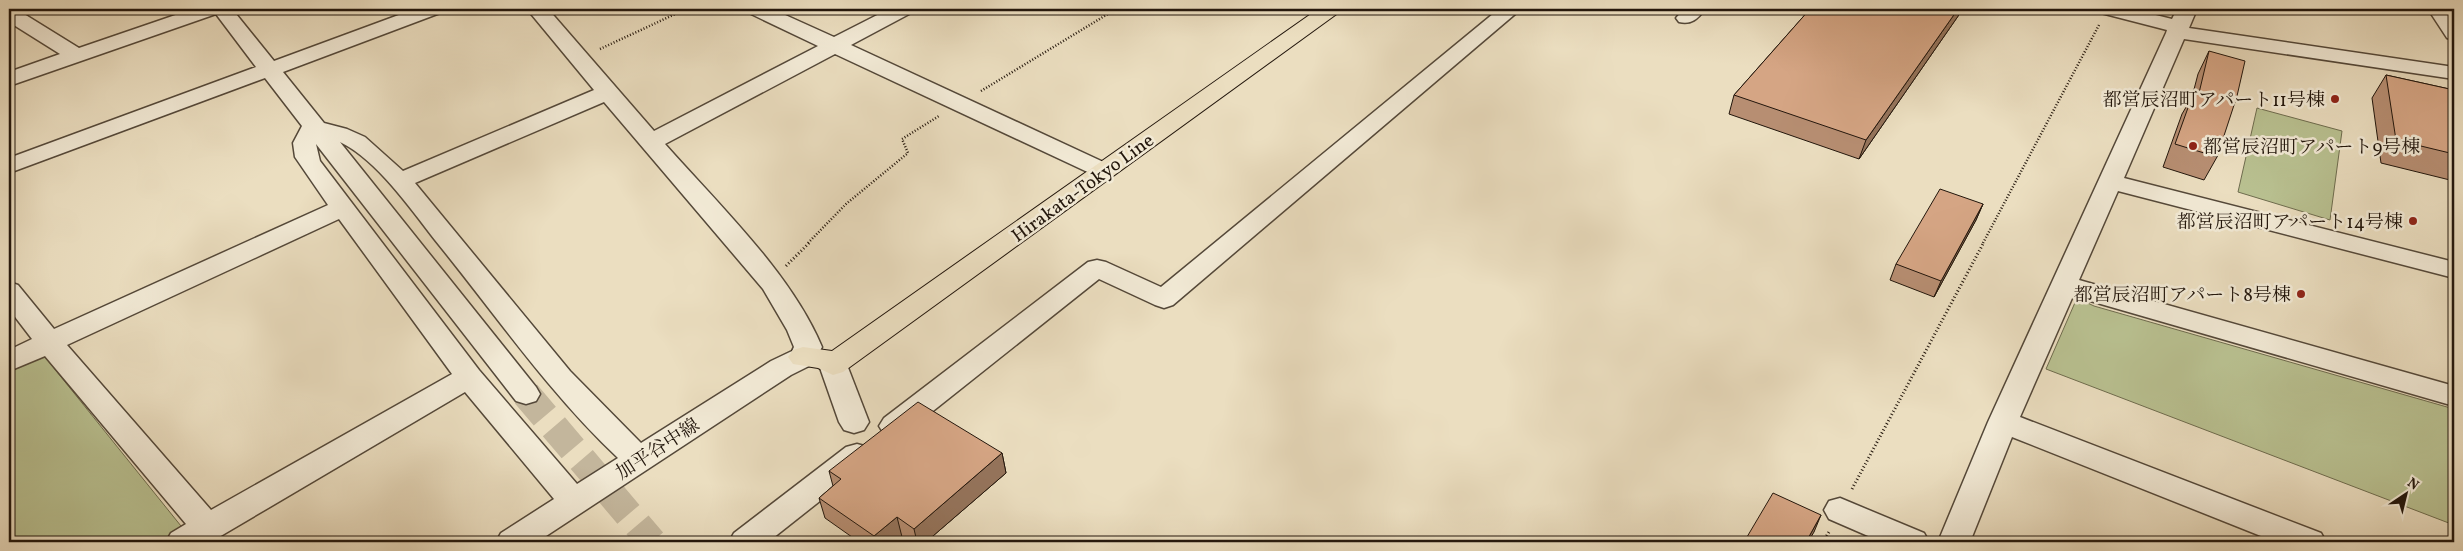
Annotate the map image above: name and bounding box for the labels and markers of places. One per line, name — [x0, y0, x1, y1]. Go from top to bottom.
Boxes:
place label: 都営辰沼町アパート11号棟 — [2103, 88, 2325, 114]
marker: 都営辰沼町アパート11号棟 — [2329, 93, 2341, 105]
place label: 都営辰沼町アパート9号棟 — [2203, 135, 2420, 161]
marker: 都営辰沼町アパート9号棟 — [2187, 140, 2199, 152]
place label: 都営辰沼町アパート14号棟 — [2177, 210, 2403, 236]
marker: 都営辰沼町アパート14号棟 — [2407, 215, 2419, 227]
place label: 都営辰沼町アパート8号棟 — [2074, 283, 2291, 309]
marker: 都営辰沼町アパート8号棟 — [2295, 288, 2307, 300]

